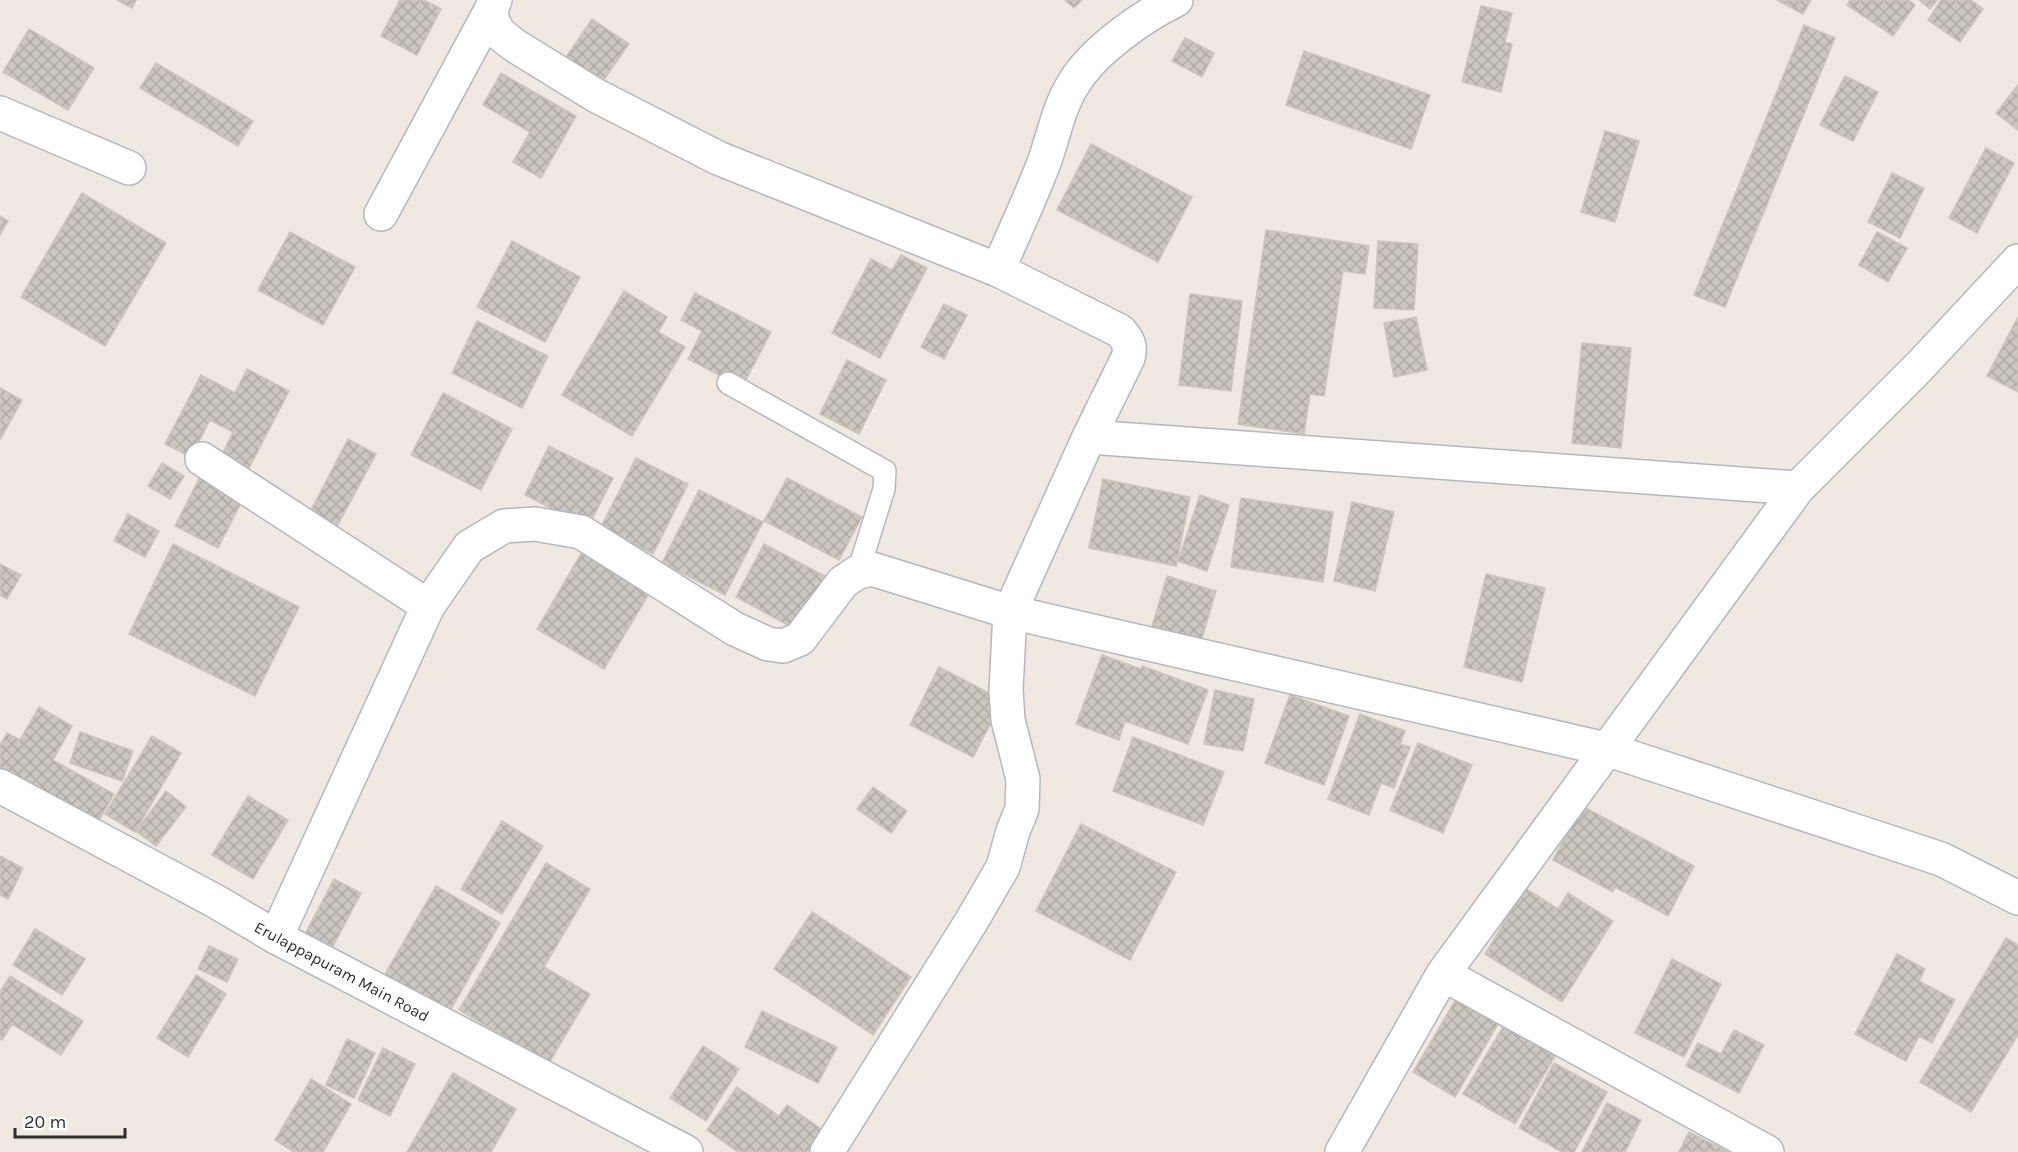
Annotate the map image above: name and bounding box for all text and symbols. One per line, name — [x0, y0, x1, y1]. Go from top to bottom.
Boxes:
street label: Erulappapuram Main Road — [251, 917, 432, 1026]
scale bar — [15, 1101, 124, 1139]
text: 20 m — [24, 1111, 66, 1133]

